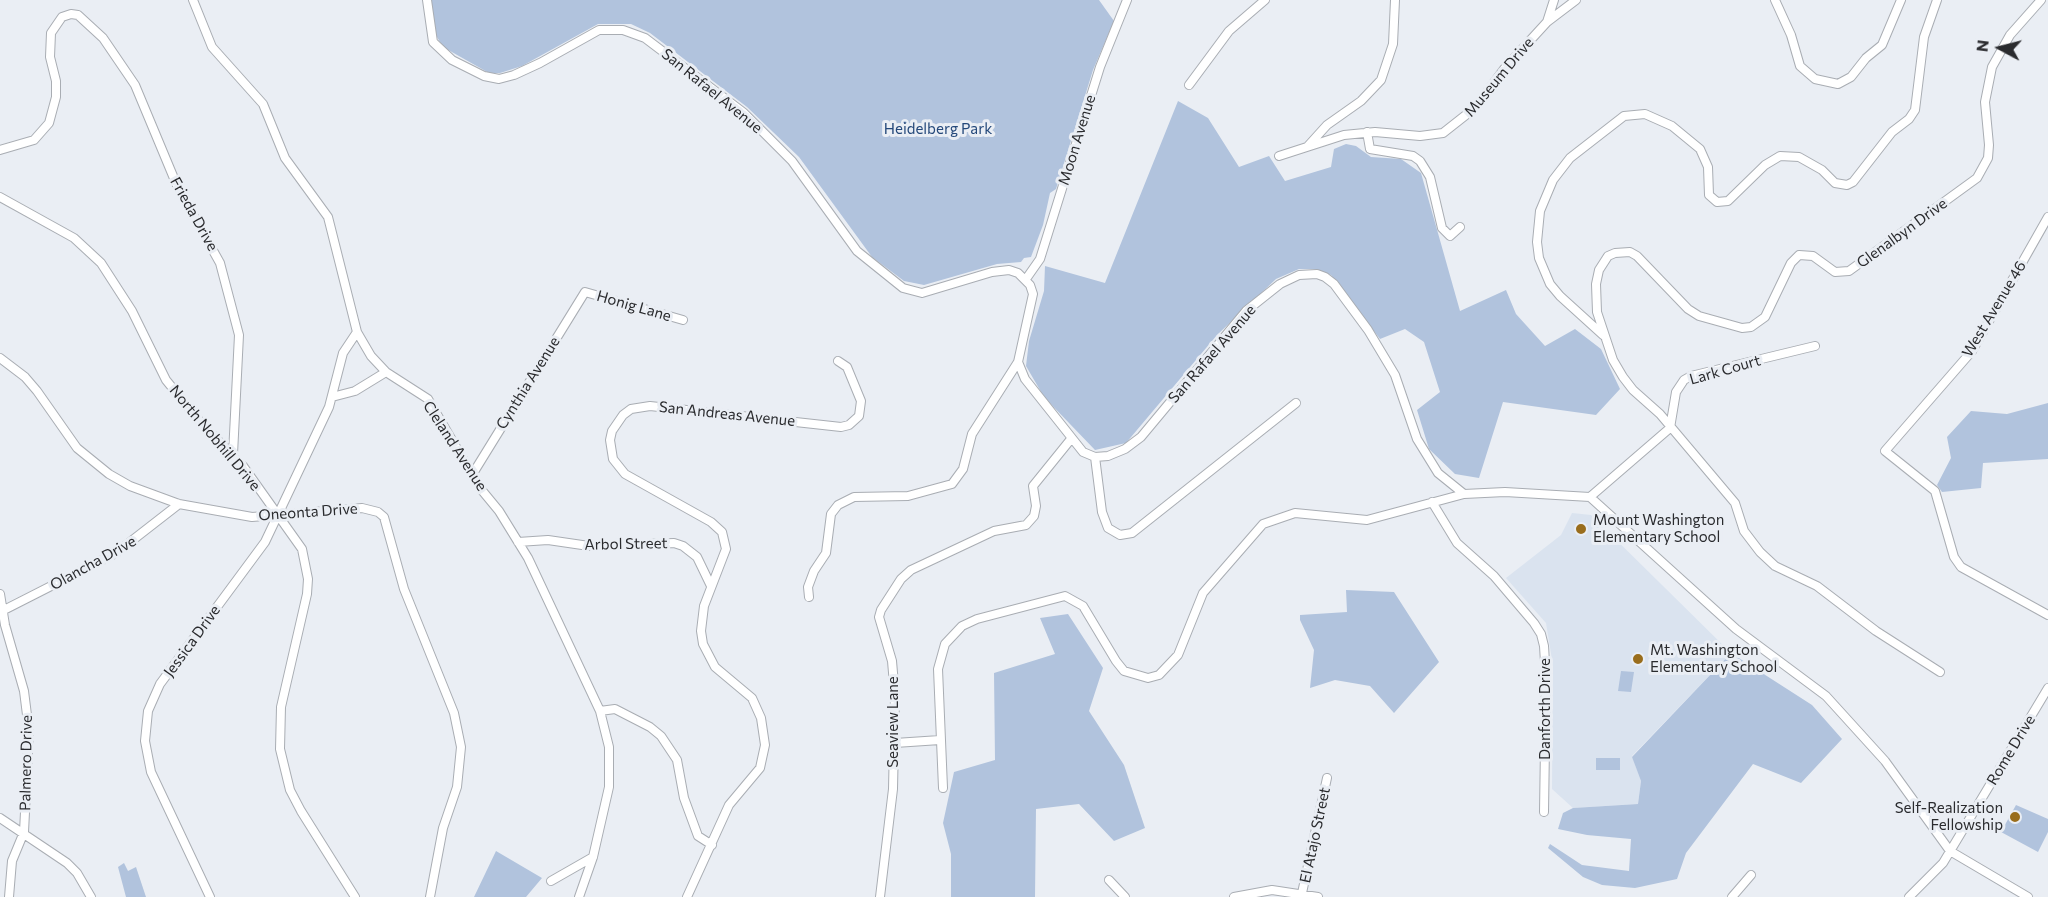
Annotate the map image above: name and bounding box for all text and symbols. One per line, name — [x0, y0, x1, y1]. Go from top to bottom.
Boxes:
north arrow — [1970, 18, 2030, 78]
street label: Museum Drive — [1461, 34, 1537, 120]
text: N — [1971, 39, 1992, 53]
street label: San Rafael Avenue — [658, 45, 766, 137]
street label: Moon Avenue — [1055, 93, 1099, 187]
park label: Heidelberg Park — [884, 120, 992, 138]
street label: Frieda Drive — [166, 174, 222, 254]
street label: Glenalbyn Drive — [1853, 194, 1951, 272]
street label: West Avenue 46 — [1958, 258, 2030, 360]
street label: Honig Lane — [595, 287, 673, 325]
street label: San Rafael Avenue — [1164, 301, 1260, 407]
street label: Cynthia Avenue — [492, 333, 564, 433]
street label: Lark Court — [1687, 351, 1763, 389]
street label: North Nobhill Drive — [166, 382, 264, 494]
street label: Cleland Avenue — [419, 398, 491, 494]
street label: San Andreas Avenue — [658, 398, 796, 430]
street label: Oneonta Drive — [258, 500, 358, 524]
place label: Mount Washington Elementary School — [1593, 511, 1724, 546]
marker: Mount Washington Elementary School — [1574, 522, 1588, 536]
street label: Olancha Drive — [47, 532, 139, 594]
street label: Arbol Street — [584, 534, 668, 554]
street label: Jessica Drive — [160, 602, 224, 680]
place label: Mt. Washington Elementary School — [1650, 641, 1777, 676]
marker: Mt. Washington Elementary School — [1631, 652, 1645, 666]
street label: Danforth Drive — [1536, 658, 1554, 760]
street label: Seaview Lane — [884, 676, 902, 768]
street label: Rome Drive — [1983, 712, 2039, 788]
street label: Palmero Drive — [16, 715, 36, 811]
street label: El Atajo Street — [1296, 785, 1334, 885]
place label: Self-Realization Fellowship — [1895, 799, 2003, 834]
marker: Self-Realization Fellowship — [2008, 810, 2022, 824]

